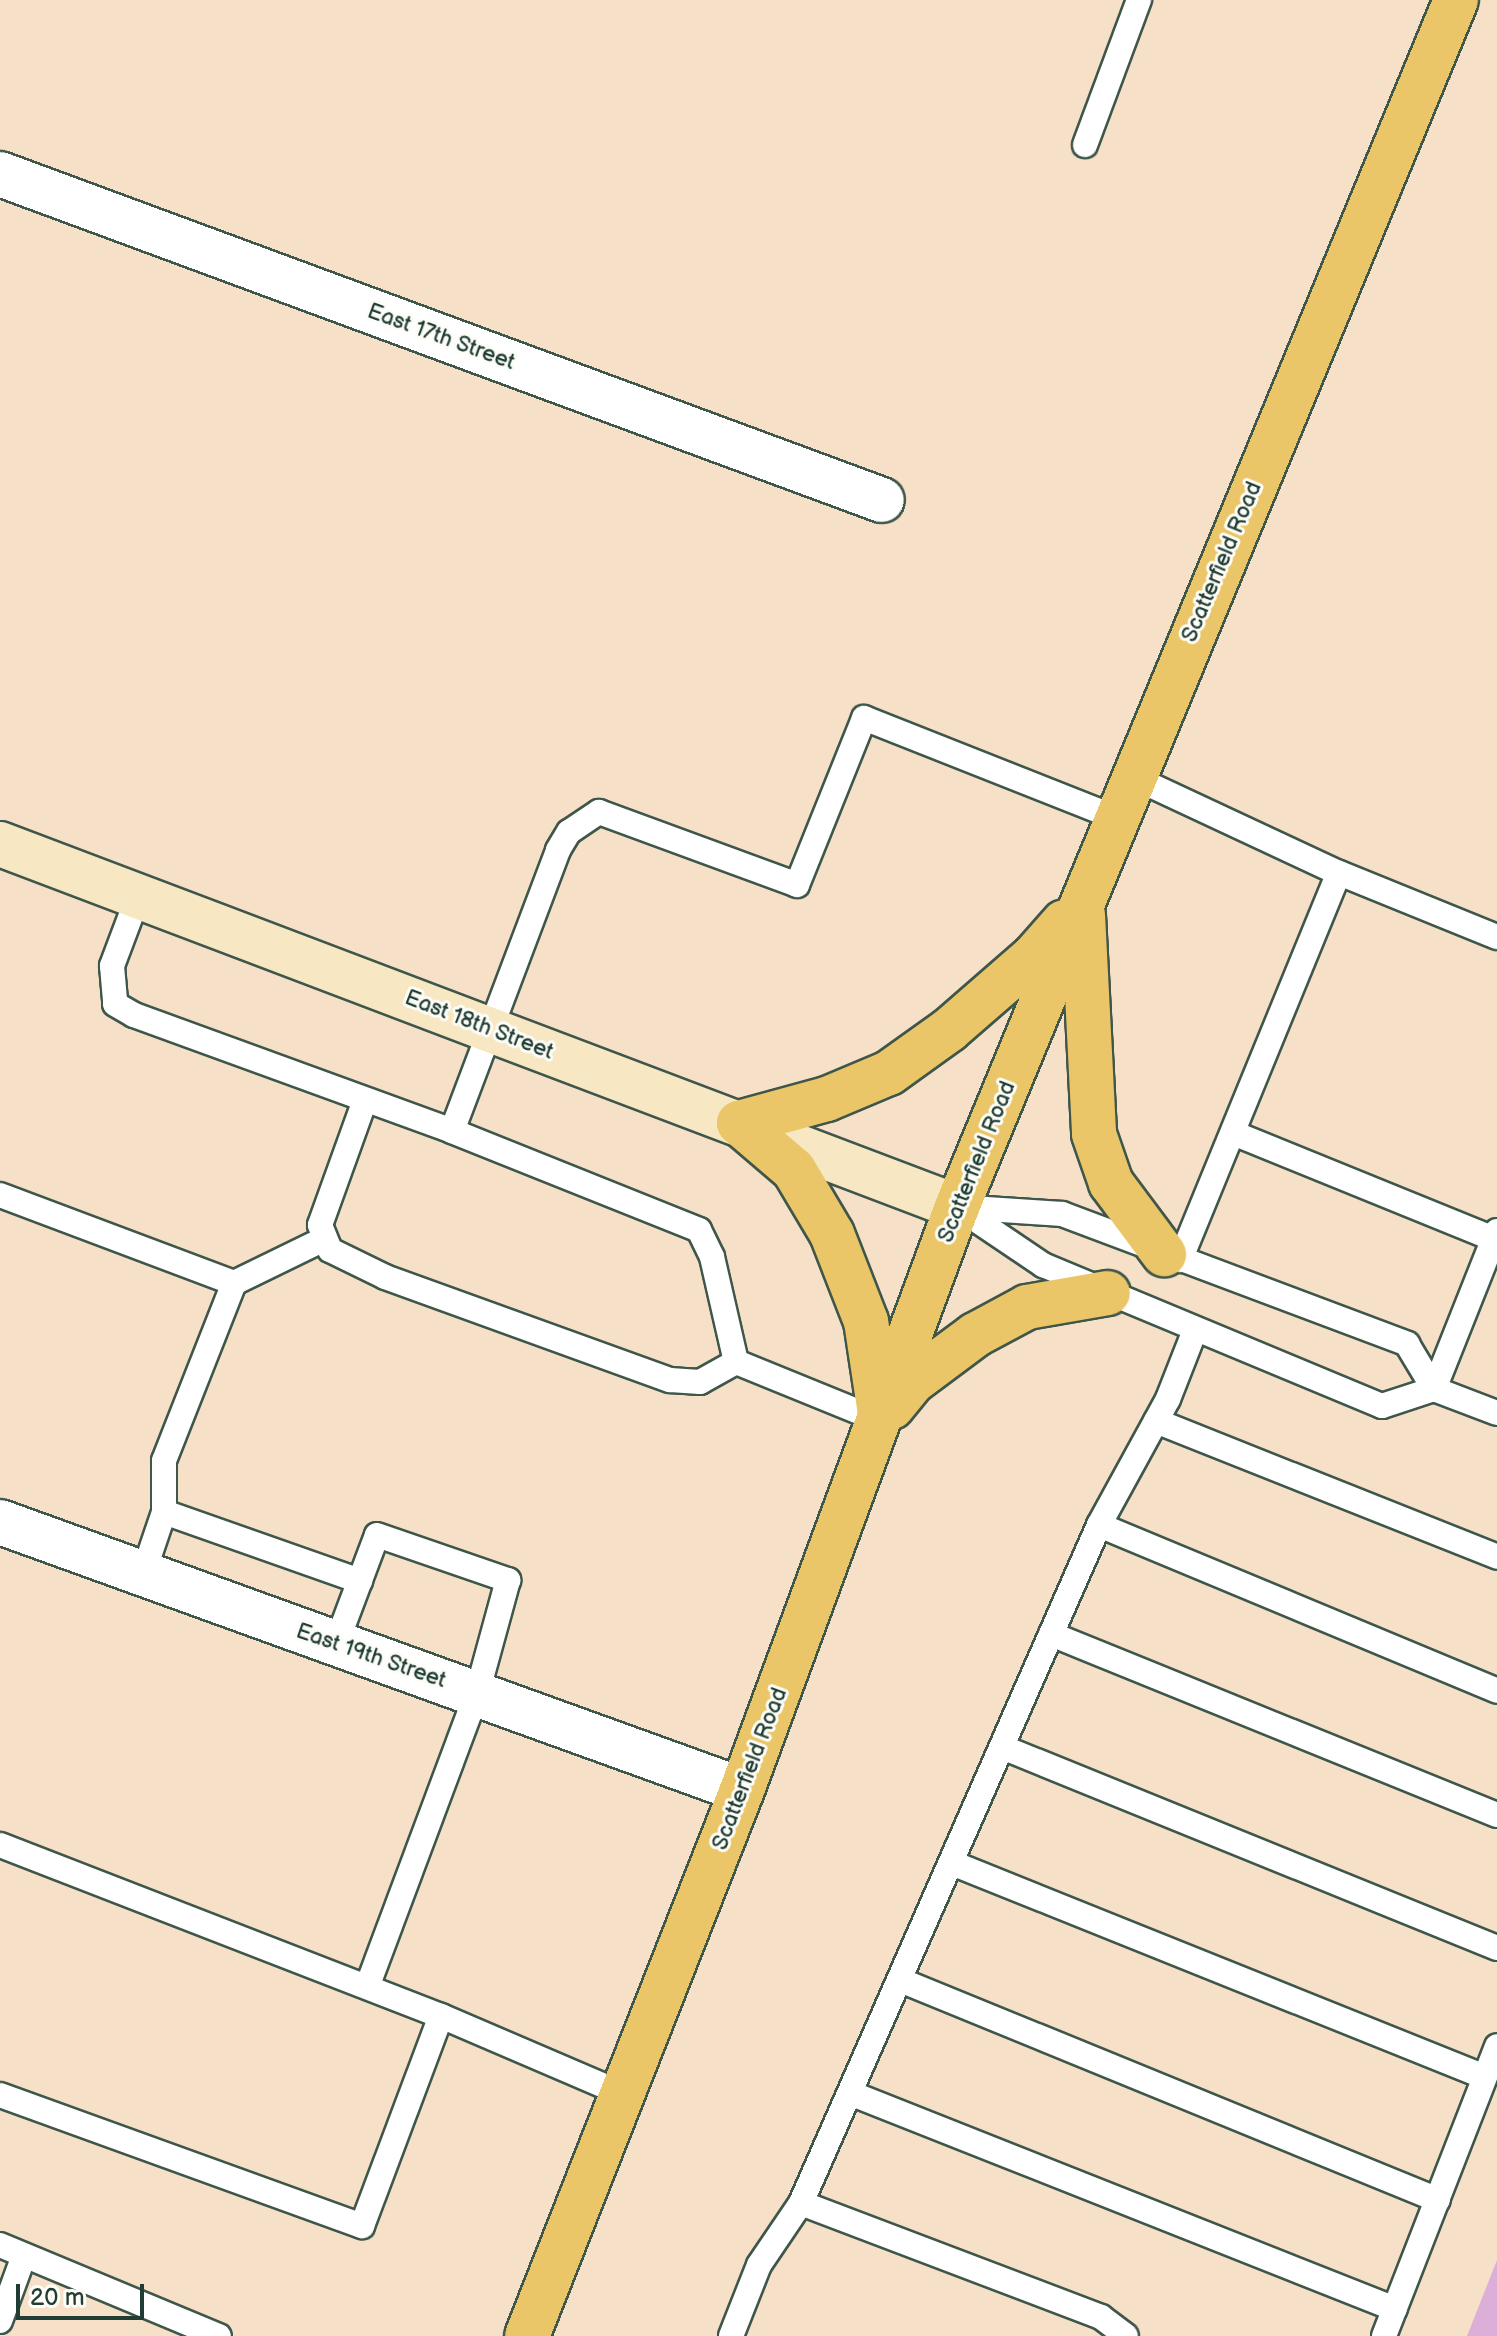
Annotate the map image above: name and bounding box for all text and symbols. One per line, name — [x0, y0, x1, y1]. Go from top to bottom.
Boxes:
street label: East 17th Street — [364, 298, 518, 376]
street label: Scatterfield Road — [1176, 478, 1268, 646]
street label: East 18th Street — [401, 985, 557, 1065]
street label: Scatterfield Road — [933, 1078, 1021, 1246]
street label: East 19th Street — [292, 1618, 450, 1694]
street label: Scatterfield Road — [707, 1684, 793, 1854]
scale bar — [20, 2268, 148, 2318]
text: 20 m — [30, 2283, 85, 2312]

